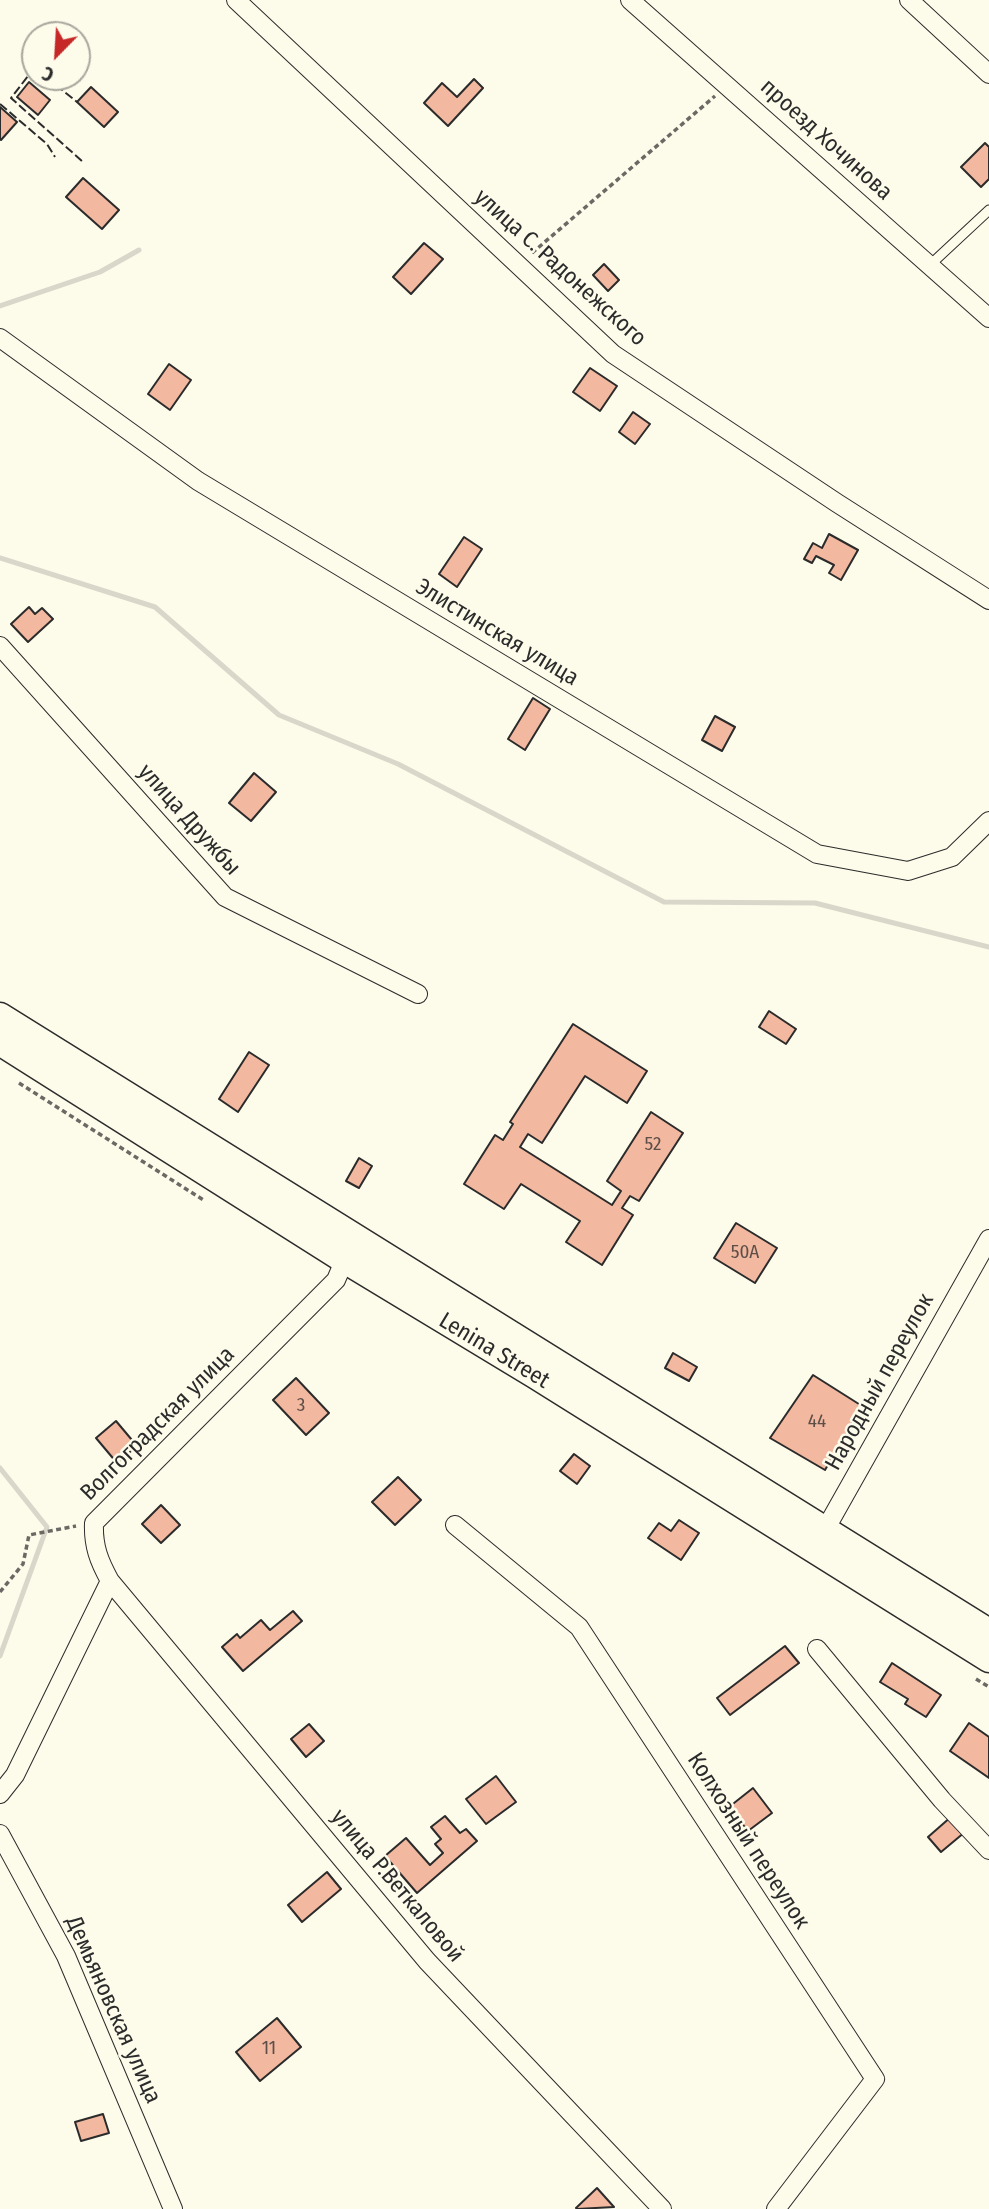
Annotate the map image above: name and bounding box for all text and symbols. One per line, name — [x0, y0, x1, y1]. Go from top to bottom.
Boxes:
north arrow — [21, 21, 91, 91]
text: С — [39, 61, 57, 86]
street label: проезд Хочинова — [754, 74, 898, 206]
street label: улица С. Радонежского — [468, 184, 652, 352]
street label: Элистинская улица — [411, 574, 583, 692]
street label: улица Дружбы — [132, 759, 246, 881]
house number: 52 — [645, 1134, 661, 1156]
house number: 50А — [731, 1242, 759, 1264]
street label: Народный переулок — [820, 1289, 940, 1475]
street label: Lenina Street — [434, 1307, 554, 1395]
street label: Волгоградская улица — [75, 1341, 241, 1507]
house number: 3 — [297, 1395, 305, 1417]
house number: 44 — [808, 1411, 826, 1433]
street label: Колхозный переулок — [681, 1748, 815, 1934]
street label: улица Р.Веткаловой — [325, 1804, 469, 1968]
street label: Демьяновская улица — [59, 1912, 167, 2108]
house number: 11 — [262, 2038, 276, 2060]

